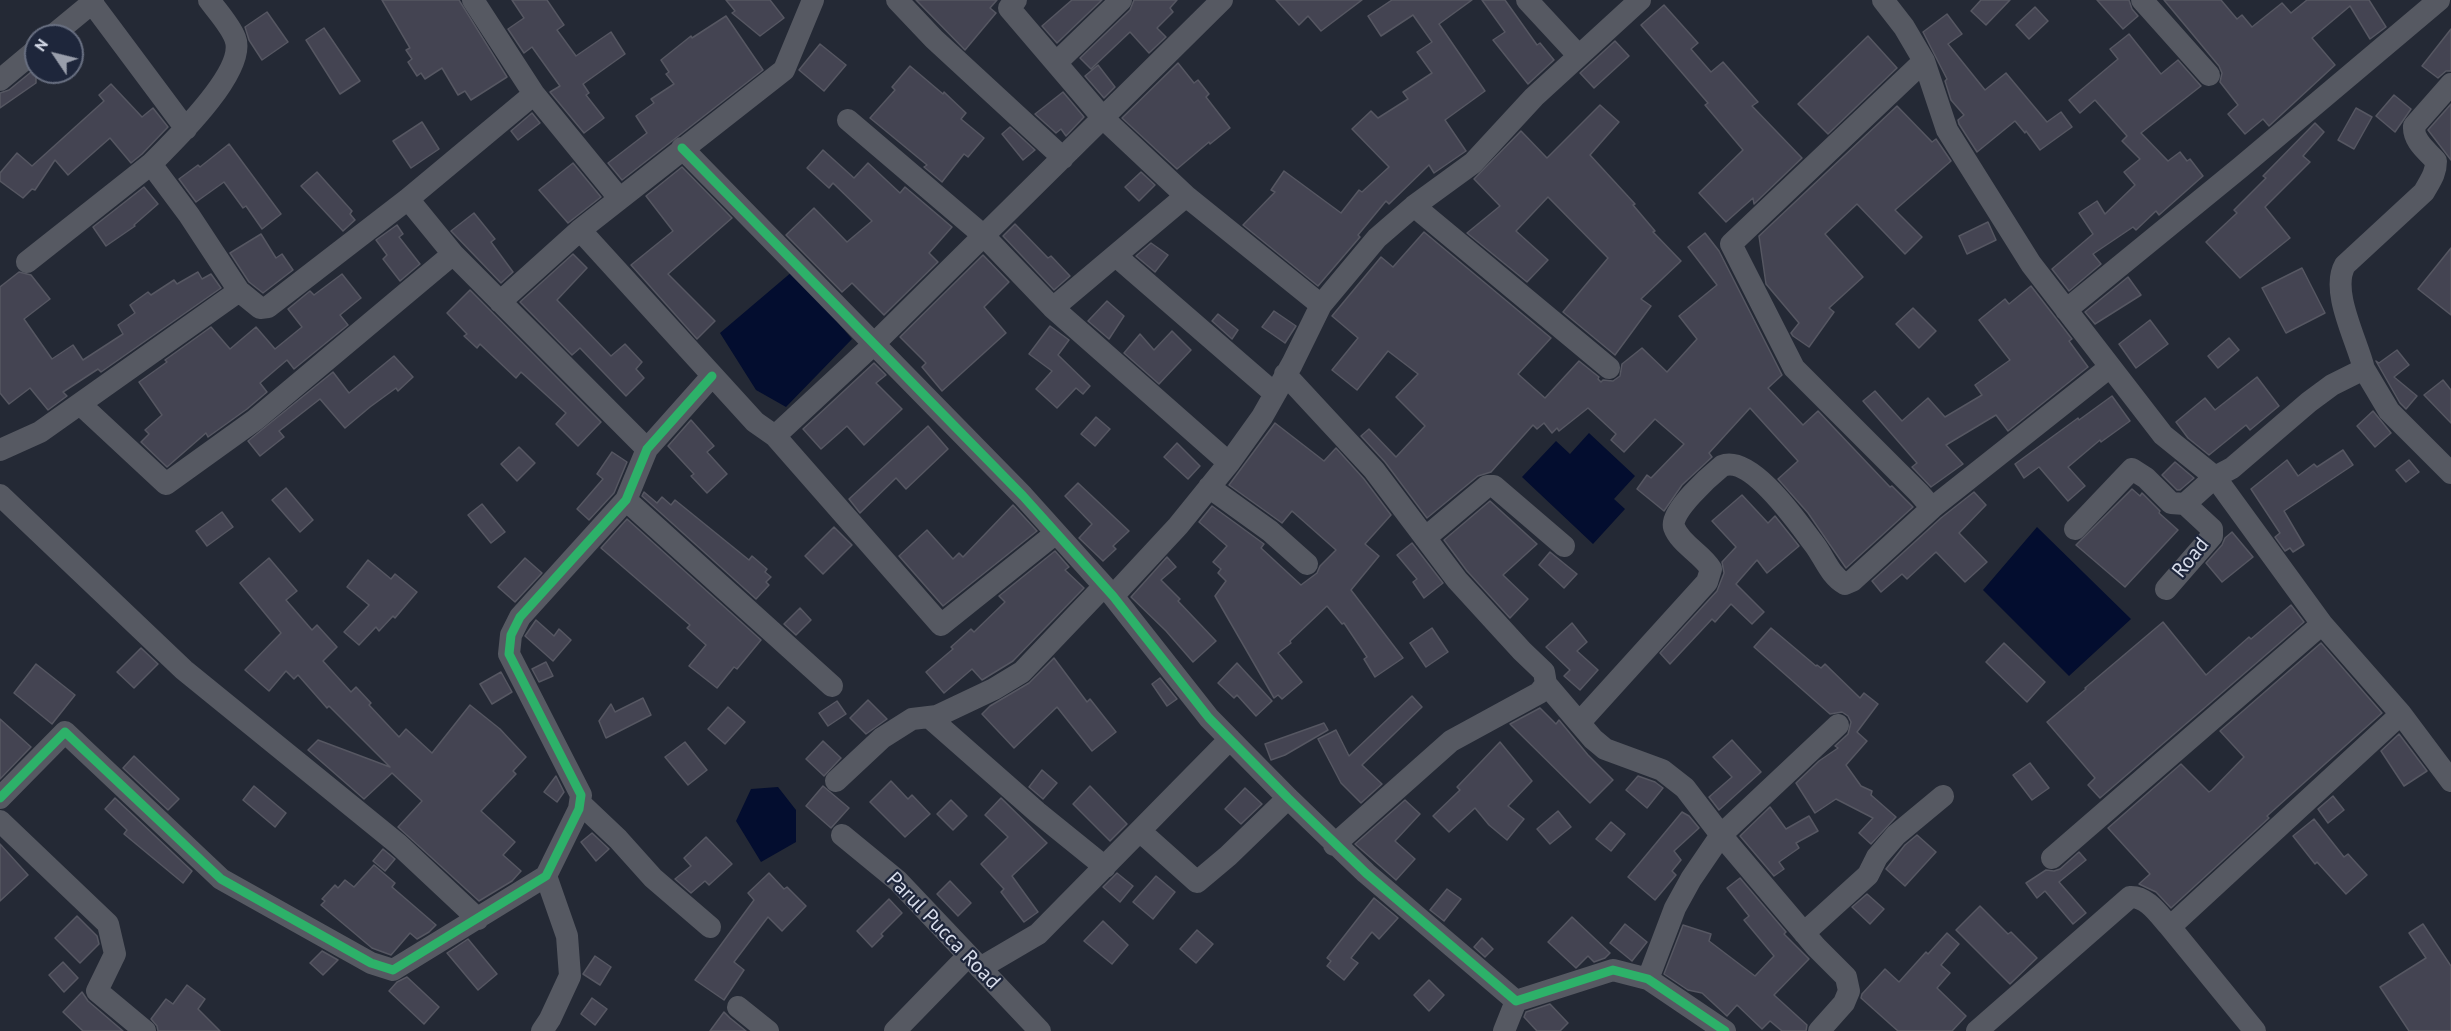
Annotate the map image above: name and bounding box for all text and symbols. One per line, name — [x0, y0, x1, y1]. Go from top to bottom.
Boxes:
north arrow — [24, 24, 84, 84]
text: N — [30, 35, 52, 55]
street label: Road — [2167, 533, 2215, 583]
street label: Parul Pucca Road — [881, 867, 1005, 995]

